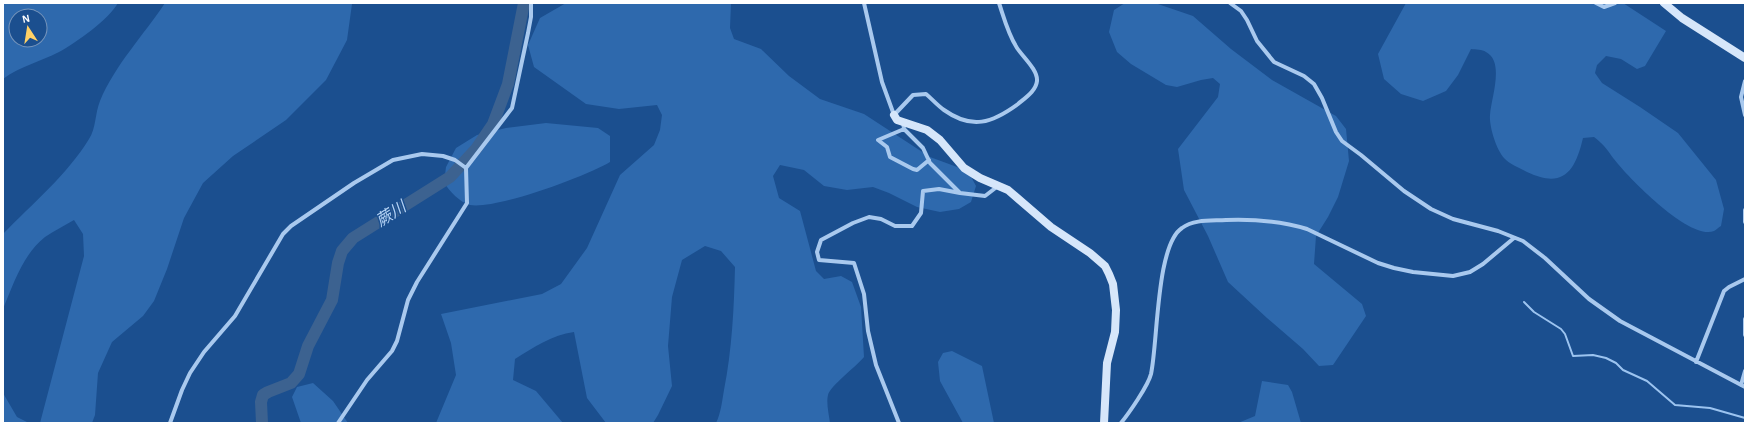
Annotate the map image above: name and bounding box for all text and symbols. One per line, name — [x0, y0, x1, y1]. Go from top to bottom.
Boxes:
north arrow — [8, 8, 48, 48]
text: N — [21, 13, 31, 25]
water label: 蕨川 — [373, 197, 410, 229]

